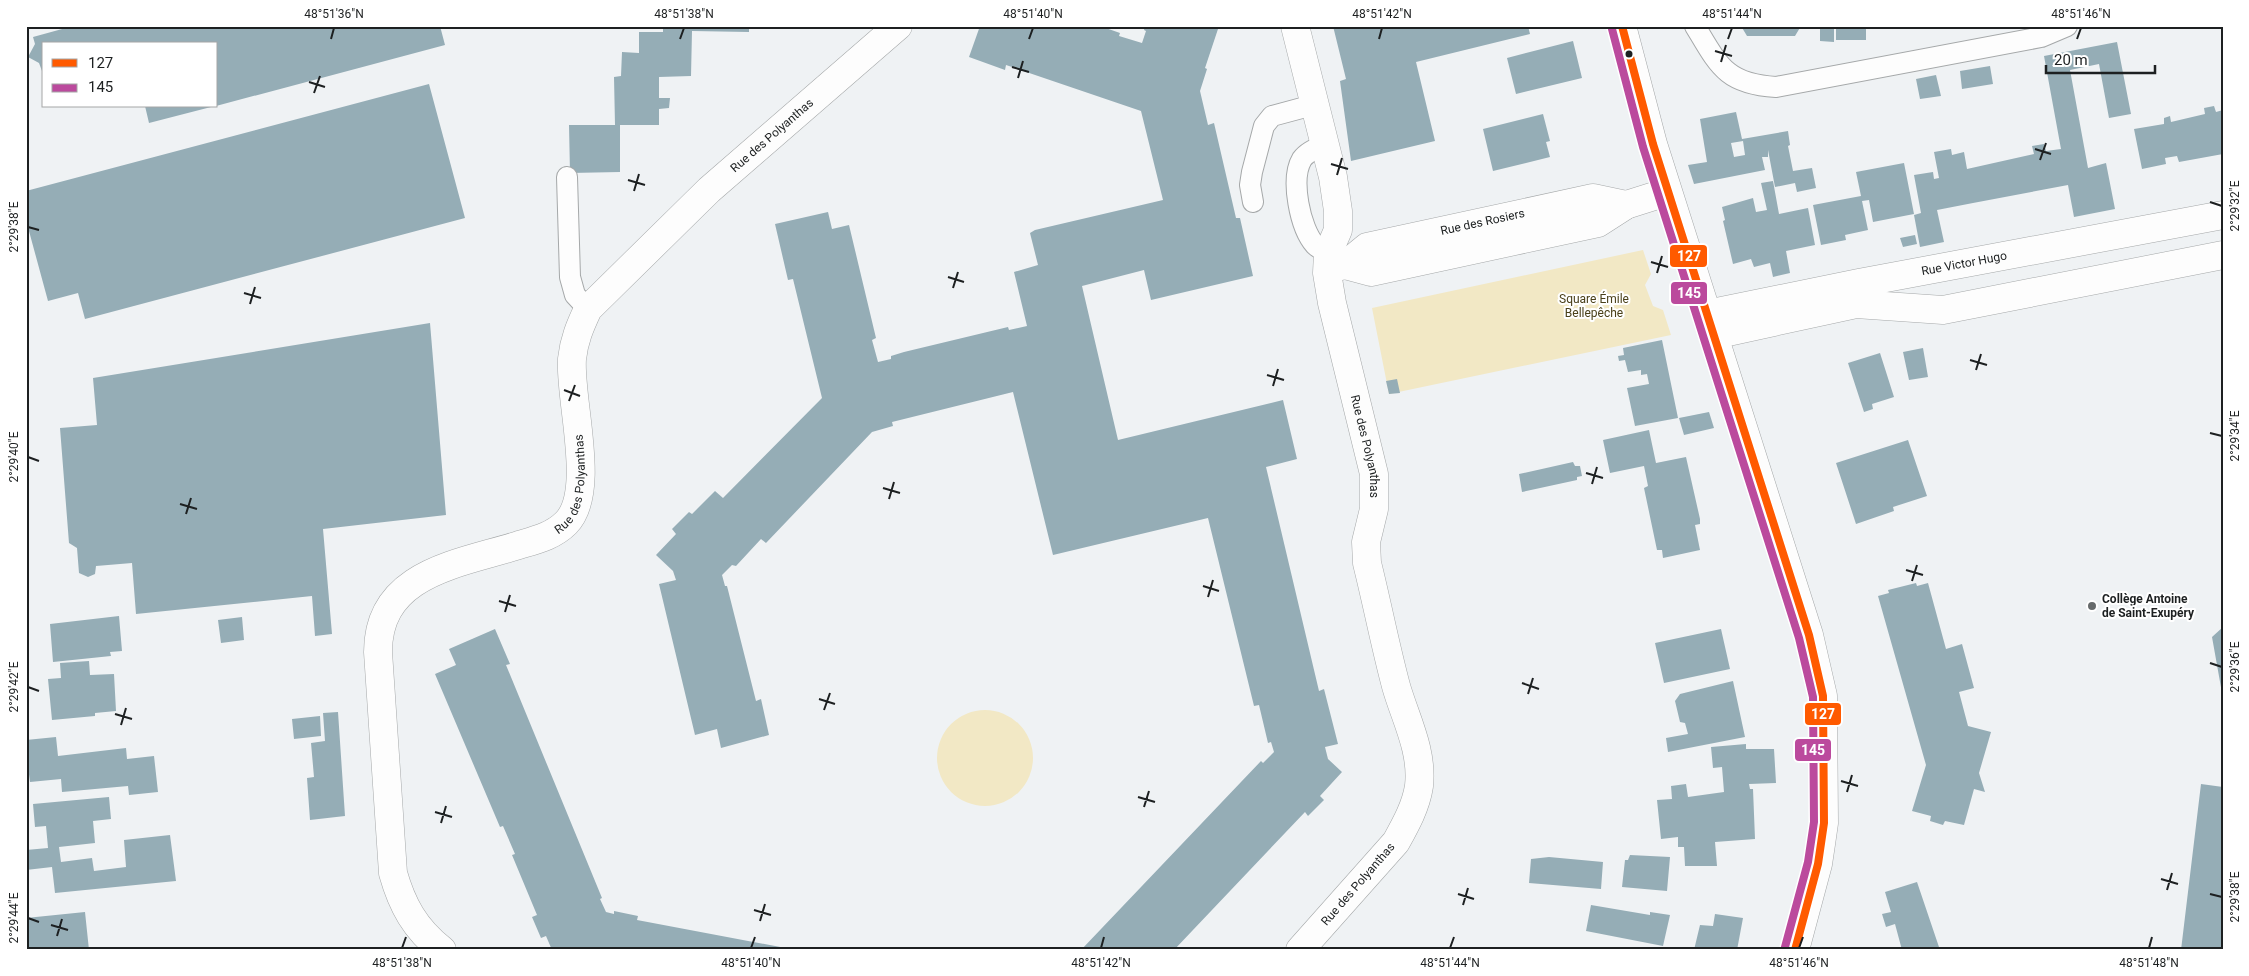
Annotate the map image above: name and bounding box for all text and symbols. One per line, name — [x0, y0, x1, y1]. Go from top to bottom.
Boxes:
text: 48°51'36"N — [304, 7, 364, 21]
text: 48°51'38"N — [654, 7, 714, 21]
text: 48°51'40"N — [1003, 7, 1063, 21]
text: 48°51'42"N — [1352, 7, 1412, 21]
text: 48°51'44"N — [1702, 7, 1762, 21]
text: 48°51'46"N — [2051, 7, 2111, 21]
legend — [42, 42, 218, 108]
scale bar — [2046, 42, 2155, 74]
unlabelled marker — [1624, 49, 1634, 59]
text: 20 m — [2054, 51, 2088, 69]
text: 127 — [88, 54, 113, 72]
text: 145 — [88, 78, 113, 96]
street label: Rue des Polyanthas — [728, 96, 816, 175]
text: 2°29'32"E — [2228, 180, 2242, 231]
text: 2°29'38"E — [7, 201, 21, 252]
street label: Rue des Rosiers — [1439, 206, 1526, 238]
line badge: 127 — [1669, 244, 1708, 268]
text: 127 — [1677, 248, 1701, 264]
street label: Rue Victor Hugo — [1920, 249, 2008, 278]
line badge: 145 — [1670, 281, 1708, 305]
text: 145 — [1677, 285, 1701, 301]
park label: Square Émile Bellepêche — [1559, 291, 1629, 320]
street label: Rue des Polyanthas — [1348, 393, 1381, 498]
text: 2°29'34"E — [2228, 410, 2242, 461]
text: 2°29'40"E — [7, 431, 21, 482]
street label: Rue des Polyanthas — [552, 434, 588, 537]
place label: Collège Antoine de Saint-Exupéry — [2102, 592, 2195, 620]
marker: Collège Antoine de Saint-Exupéry — [2086, 600, 2098, 612]
text: 2°29'36"E — [2228, 641, 2242, 692]
text: 2°29'42"E — [7, 661, 21, 712]
line badge: 127 — [1804, 702, 1842, 726]
text: 127 — [1811, 706, 1835, 722]
line badge: 145 — [1794, 738, 1832, 762]
text: 145 — [1801, 742, 1825, 758]
street label: Rue des Polyanthas — [1318, 840, 1398, 928]
text: 2°29'38"E — [2228, 871, 2242, 922]
text: 2°29'44"E — [7, 892, 21, 943]
text: 48°51'38"N — [372, 956, 432, 970]
text: 48°51'40"N — [721, 956, 781, 970]
text: 48°51'42"N — [1071, 956, 1131, 970]
text: 48°51'44"N — [1420, 956, 1480, 970]
text: 48°51'46"N — [1769, 956, 1829, 970]
text: 48°51'48"N — [2119, 956, 2179, 970]

